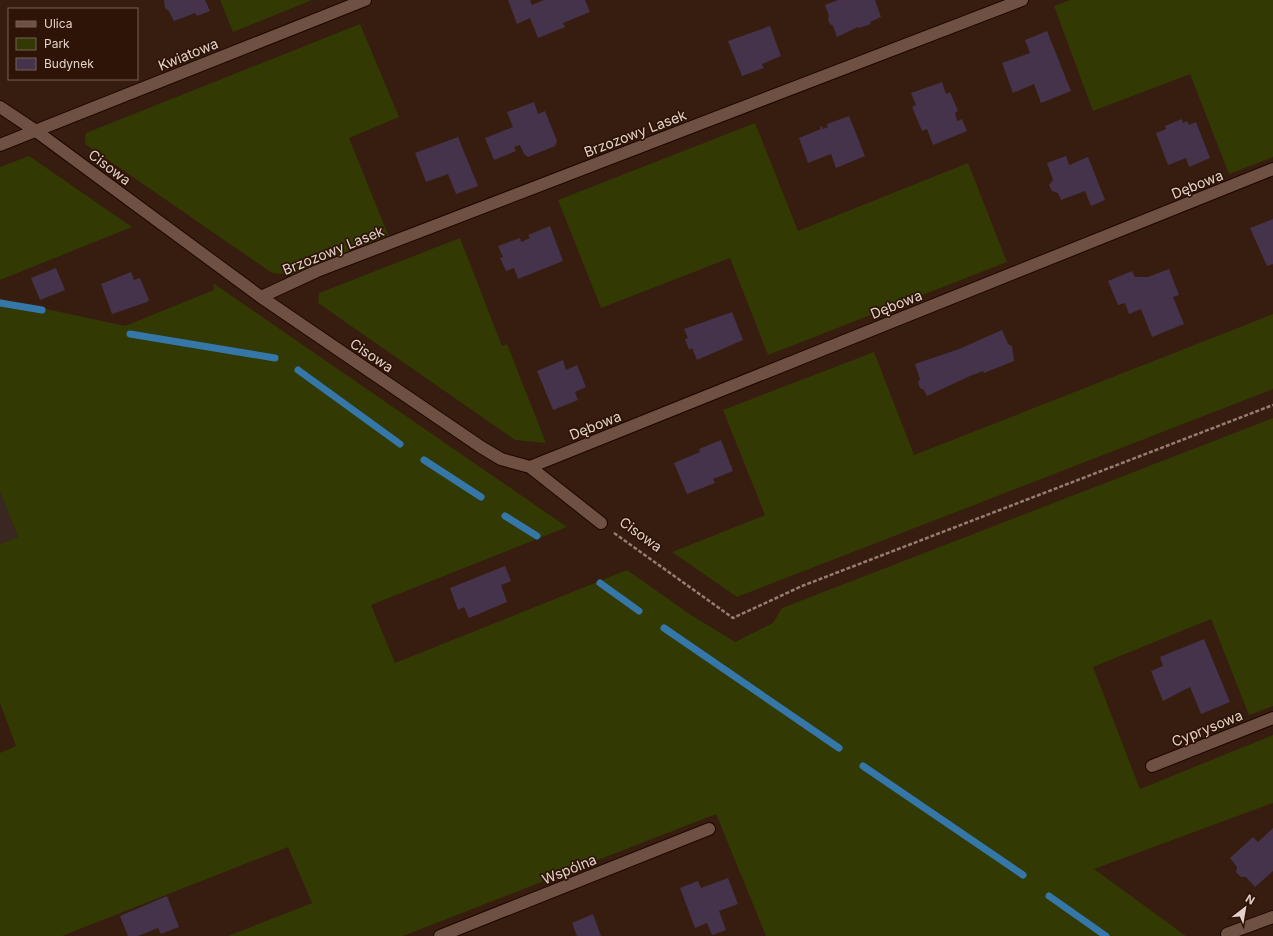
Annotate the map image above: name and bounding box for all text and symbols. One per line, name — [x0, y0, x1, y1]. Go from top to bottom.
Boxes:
legend — [8, 8, 138, 80]
text: Ulica — [44, 16, 72, 31]
street label: Kwiatowa — [156, 34, 220, 74]
text: Park — [44, 36, 70, 51]
text: Budynek — [44, 56, 94, 71]
street label: Brzozowy Lasek — [581, 106, 689, 160]
street label: Cisowa — [86, 146, 134, 188]
street label: Dębowa — [1169, 166, 1225, 202]
street label: Brzozowy Lasek — [280, 222, 387, 278]
street label: Dębowa — [868, 286, 924, 322]
street label: Cisowa — [347, 334, 397, 376]
street label: Dębowa — [567, 407, 623, 443]
street label: Cisowa — [616, 513, 666, 555]
street label: Cyprysowa — [1169, 706, 1245, 750]
street label: Wspólna — [539, 850, 599, 888]
north arrow — [1225, 888, 1265, 928]
text: N — [1243, 891, 1257, 908]

